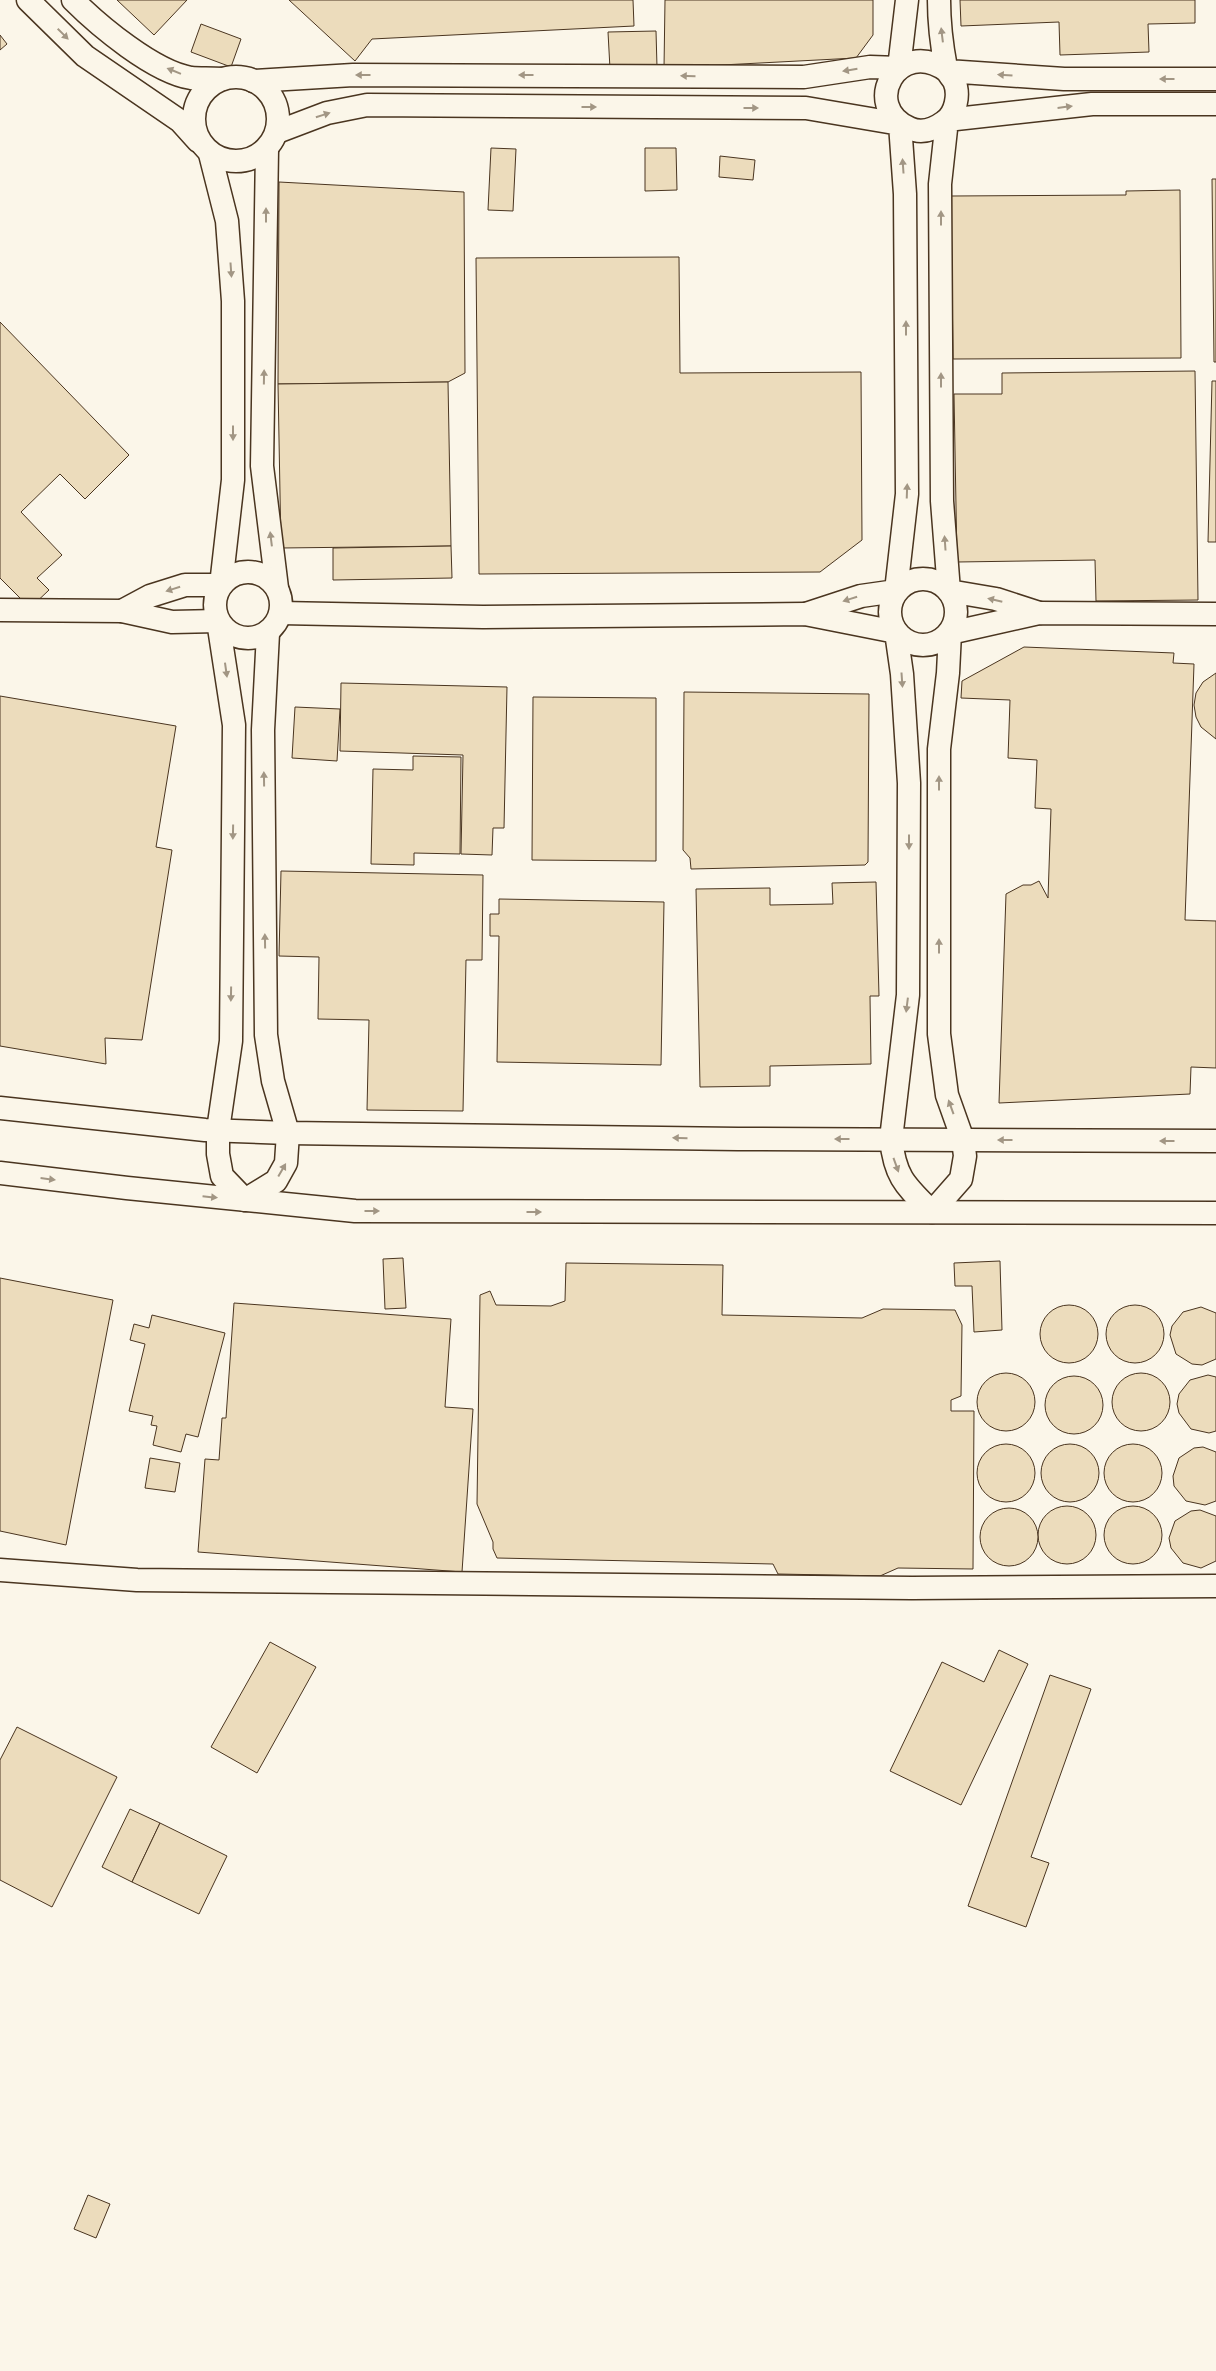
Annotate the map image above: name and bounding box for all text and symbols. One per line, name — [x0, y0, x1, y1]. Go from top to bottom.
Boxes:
one-way arrow — [938, 27, 946, 43]
one-way arrow — [57, 28, 69, 40]
one-way arrow — [842, 66, 858, 74]
one-way arrow — [167, 67, 181, 75]
one-way arrow — [997, 70, 1013, 78]
one-way arrow — [355, 71, 371, 79]
one-way arrow — [517, 71, 533, 79]
one-way arrow — [680, 71, 696, 79]
one-way arrow — [1159, 75, 1175, 83]
one-way arrow — [581, 103, 597, 111]
one-way arrow — [1057, 103, 1073, 111]
one-way arrow — [744, 104, 760, 112]
one-way arrow — [315, 111, 330, 118]
one-way arrow — [898, 158, 906, 174]
one-way arrow — [262, 206, 270, 222]
one-way arrow — [936, 209, 944, 225]
one-way arrow — [227, 262, 235, 278]
one-way arrow — [902, 320, 910, 336]
one-way arrow — [260, 369, 268, 385]
one-way arrow — [937, 372, 945, 388]
one-way arrow — [229, 425, 237, 441]
one-way arrow — [903, 483, 911, 499]
one-way arrow — [267, 531, 275, 547]
one-way arrow — [941, 534, 949, 550]
one-way arrow — [165, 585, 180, 593]
one-way arrow — [842, 596, 857, 604]
one-way arrow — [987, 596, 1002, 604]
one-way arrow — [222, 662, 230, 678]
one-way arrow — [898, 672, 906, 688]
one-way arrow — [260, 771, 268, 787]
one-way arrow — [935, 775, 943, 791]
one-way arrow — [229, 824, 237, 840]
one-way arrow — [905, 834, 913, 850]
one-way arrow — [261, 933, 269, 949]
one-way arrow — [935, 937, 943, 953]
one-way arrow — [227, 986, 235, 1002]
one-way arrow — [903, 997, 911, 1013]
one-way arrow — [947, 1099, 955, 1114]
one-way arrow — [672, 1134, 688, 1142]
one-way arrow — [834, 1135, 850, 1143]
one-way arrow — [997, 1136, 1013, 1144]
one-way arrow — [1159, 1137, 1175, 1145]
one-way arrow — [893, 1158, 900, 1173]
one-way arrow — [278, 1162, 286, 1177]
one-way arrow — [41, 1175, 57, 1183]
one-way arrow — [202, 1193, 218, 1201]
one-way arrow — [364, 1207, 380, 1215]
one-way arrow — [526, 1208, 542, 1216]

